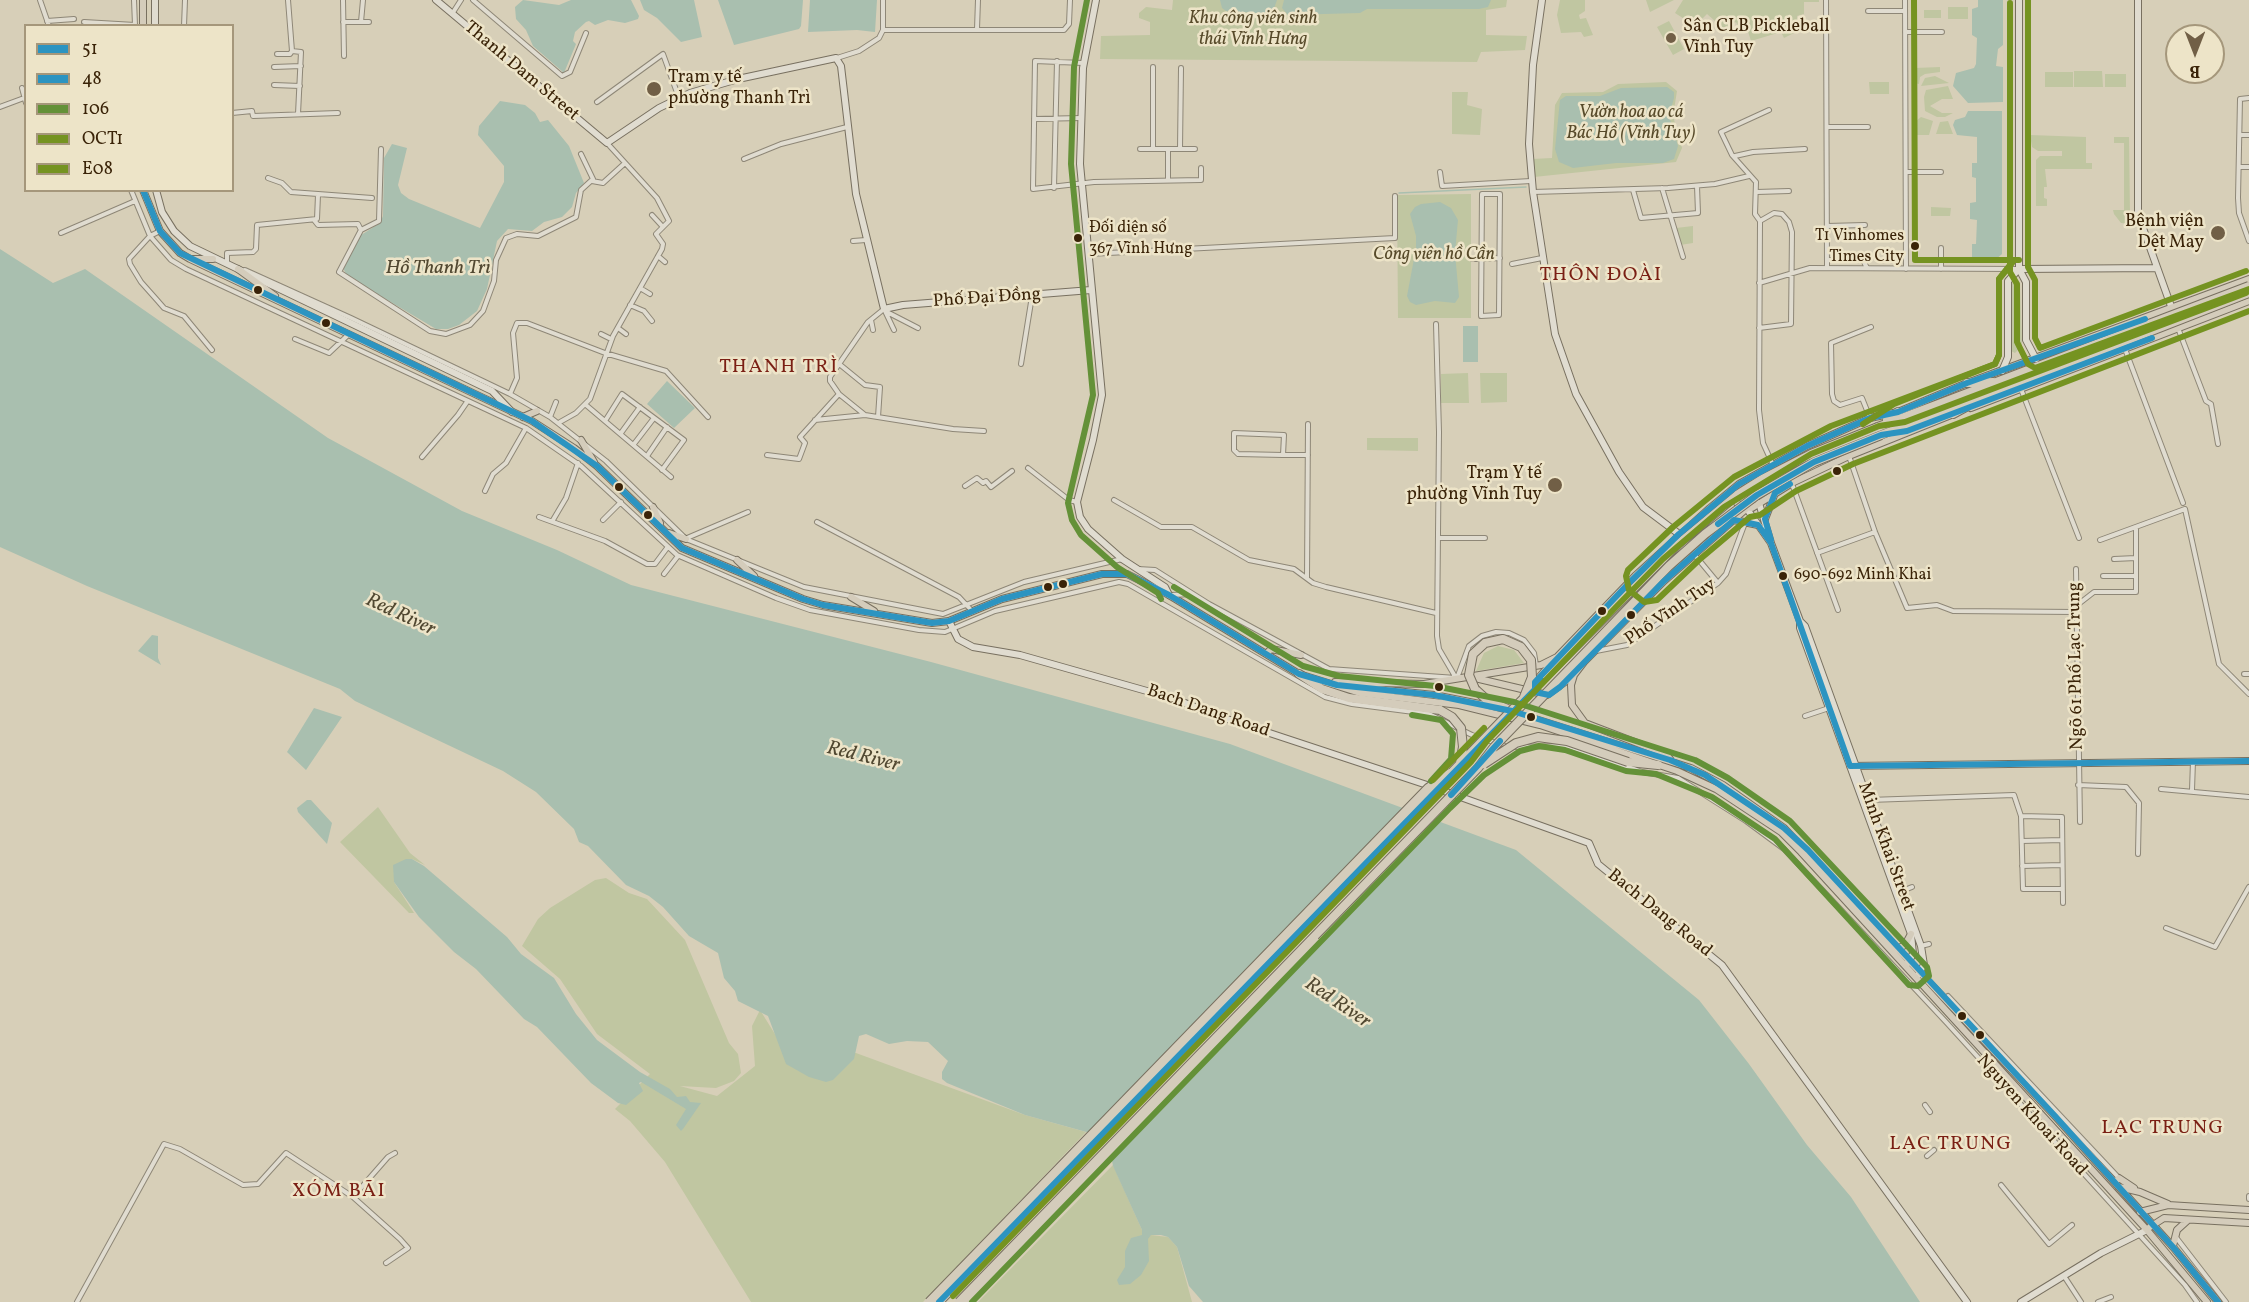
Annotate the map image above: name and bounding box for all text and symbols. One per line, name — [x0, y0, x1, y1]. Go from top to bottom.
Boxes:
park label: Khu công viên sinh thái Vĩnh Hưng — [1188, 9, 1318, 52]
place label: Sân CLB Pickleball Vĩnh Tuy — [1683, 17, 1830, 60]
street label: Thanh Dam Street — [459, 18, 583, 126]
legend — [24, 24, 234, 192]
north arrow — [2165, 24, 2225, 84]
marker: Sân CLB Pickleball Vĩnh Tuy — [1664, 31, 1678, 45]
text: 51 — [82, 37, 98, 62]
text: B — [2190, 59, 2200, 81]
text: 48 — [82, 67, 102, 92]
place label: Trạm y tế phường Thanh Trì — [668, 68, 811, 110]
marker: Trạm y tế phường Thanh Trì — [645, 80, 663, 98]
text: 106 — [82, 97, 109, 122]
park label: Vườn hoa ao cá Bác Hồ (Vĩnh Tuy) — [1566, 103, 1696, 146]
text: OCT1 — [82, 127, 123, 152]
text: E08 — [82, 157, 113, 182]
place label: Bệnh viện Dệt May — [2125, 212, 2204, 254]
place label: Đối diện số 367 Vĩnh Hưng — [1089, 219, 1192, 257]
marker: Bệnh viện Dệt May — [2209, 224, 2227, 242]
place label: T1 Vinhomes Times City — [1815, 227, 1904, 265]
marker: Đối diện số 367 Vĩnh Hưng — [1072, 232, 1084, 244]
marker: T1 Vinhomes Times City — [1909, 240, 1921, 252]
park label: Công viên hồ Cần — [1373, 245, 1495, 267]
water label: Hồ Thanh Trì — [386, 257, 490, 281]
district label: THÔN ĐOÀI — [1539, 264, 1663, 288]
unlabelled marker — [252, 284, 264, 296]
street label: Phố Đại Đồng — [932, 284, 1042, 314]
unlabelled marker — [320, 317, 332, 329]
district label: THANH TRÌ — [719, 356, 839, 380]
place label: Trạm Y tế phường Vĩnh Tuy — [1406, 464, 1542, 506]
unlabelled marker — [1831, 465, 1843, 477]
marker: Trạm Y tế phường Vĩnh Tuy — [1546, 476, 1564, 494]
unlabelled marker — [613, 481, 625, 493]
unlabelled marker — [642, 509, 654, 521]
place label: 690-692 Minh Khai — [1794, 566, 1931, 586]
marker: 690-692 Minh Khai — [1777, 570, 1789, 582]
street label: Phố Vĩnh Tuy — [1621, 575, 1721, 651]
unlabelled marker — [1057, 578, 1069, 590]
unlabelled marker — [1042, 581, 1054, 593]
street label: Ngõ 61 Phố Lạc Trung — [2065, 582, 2089, 750]
water label: Red River — [361, 589, 439, 643]
unlabelled marker — [1596, 605, 1608, 617]
unlabelled marker — [1625, 609, 1637, 621]
street label: Bach Dang Road — [1144, 681, 1272, 743]
unlabelled marker — [1433, 681, 1445, 693]
unlabelled marker — [1525, 711, 1537, 723]
water label: Red River — [824, 737, 902, 779]
street label: Minh Khai Street — [1852, 780, 1918, 914]
street label: Bach Dang Road — [1602, 865, 1716, 963]
water label: Red River — [1299, 973, 1375, 1035]
unlabelled marker — [1956, 1010, 1968, 1022]
unlabelled marker — [1974, 1029, 1986, 1041]
street label: Nguyen Khoai Road — [1971, 1051, 2091, 1181]
district label: LẠC TRUNG — [2101, 1117, 2225, 1141]
district label: LẠC TRUNG — [1889, 1133, 2013, 1157]
district label: XÓM BÃI — [292, 1180, 386, 1204]

